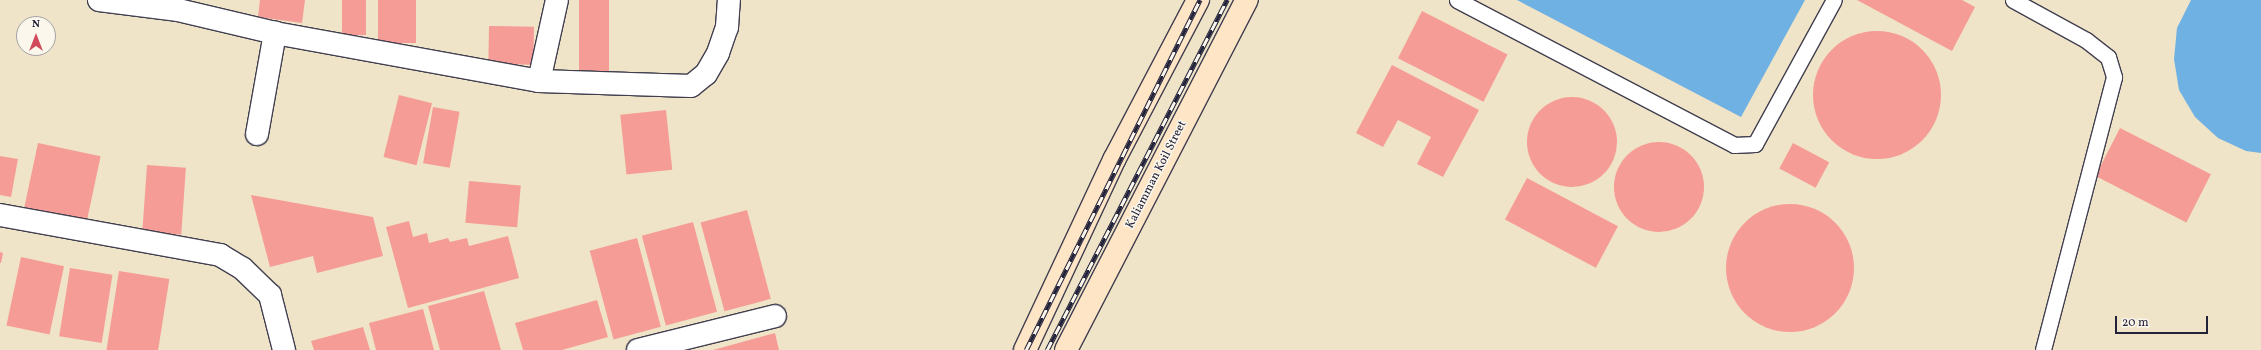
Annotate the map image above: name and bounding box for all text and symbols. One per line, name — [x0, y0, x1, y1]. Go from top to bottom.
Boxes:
north arrow — [16, 16, 56, 56]
text: N — [32, 17, 40, 32]
street label: Kaliamman Koil Street — [1124, 119, 1190, 231]
scale bar — [2117, 308, 2210, 334]
text: 20 m — [2122, 315, 2149, 331]

